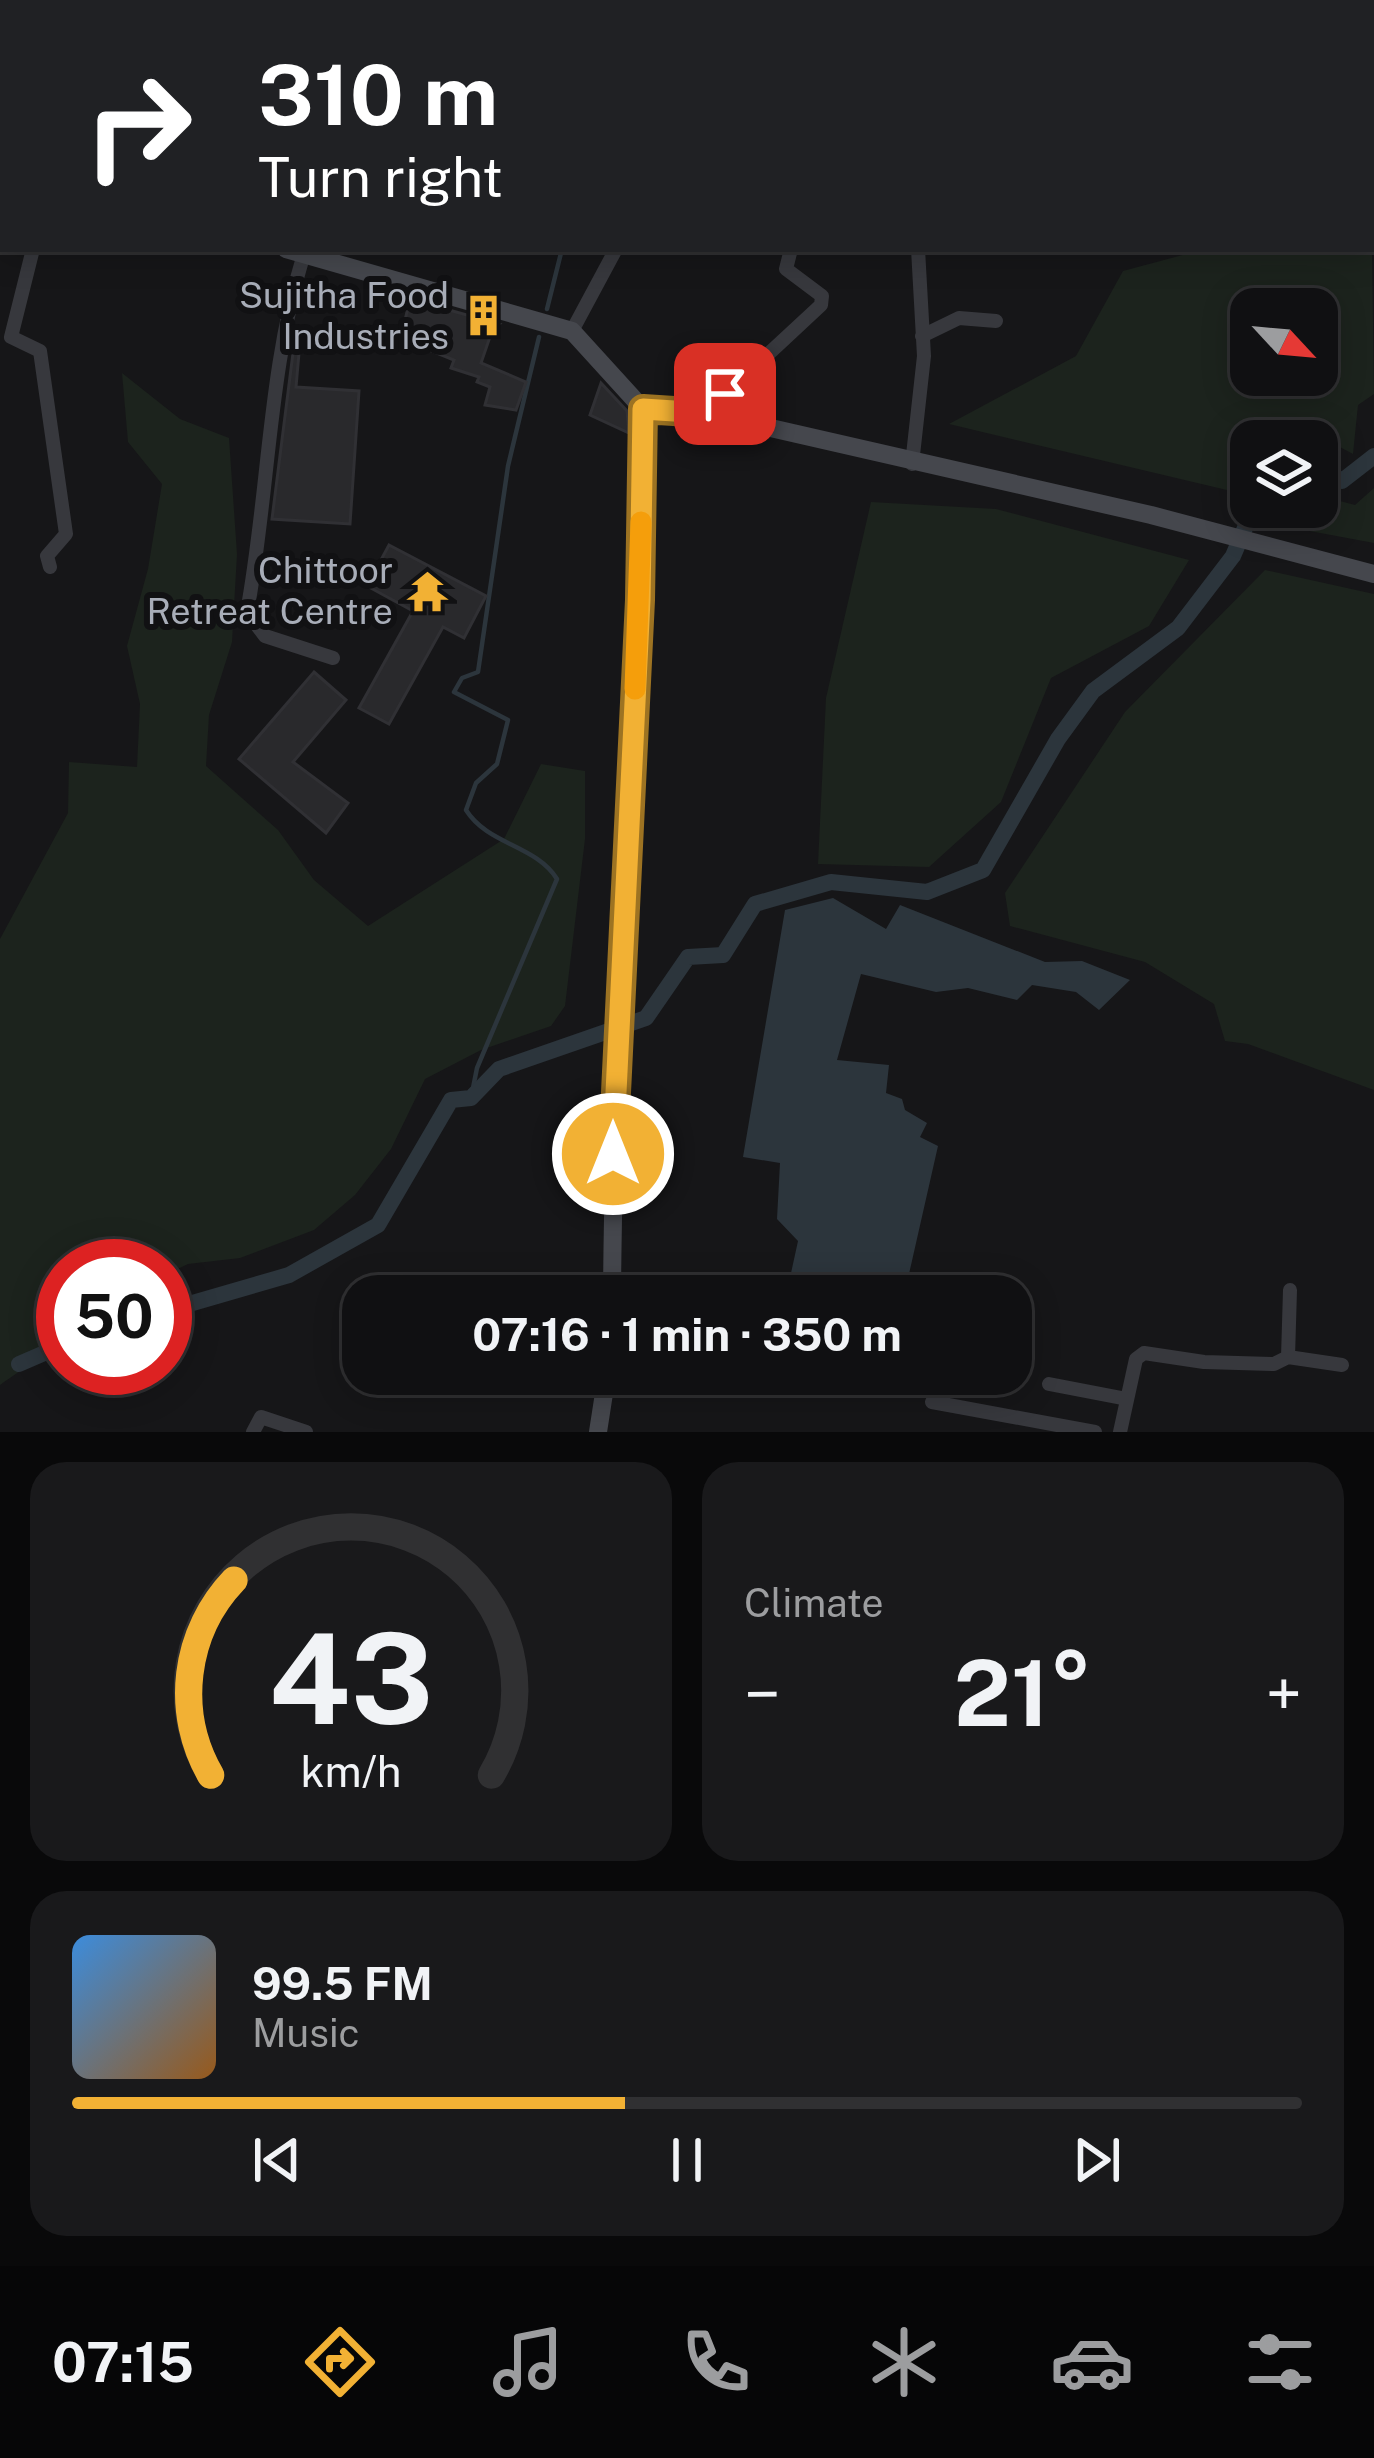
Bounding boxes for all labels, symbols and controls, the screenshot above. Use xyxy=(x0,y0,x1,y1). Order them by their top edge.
text: 310 m xyxy=(258,45,498,144)
icon: right xyxy=(60,48,216,204)
text: Turn right xyxy=(258,146,503,209)
place label: Sujitha Food Industries xyxy=(239,274,449,357)
north arrow xyxy=(1230,288,1338,396)
map controls xyxy=(1230,288,1338,528)
building icon: Sujitha Food Industries xyxy=(460,293,506,339)
pin xyxy=(674,343,776,445)
icon: arrive xyxy=(692,361,758,427)
button: layers xyxy=(1230,420,1338,528)
place label: Chittoor Retreat Centre xyxy=(147,549,393,632)
temple icon: Chittoor Retreat Centre xyxy=(404,568,450,614)
position arrow xyxy=(550,1091,676,1217)
speed limit sign: 50 xyxy=(36,1239,192,1395)
text: 07:16 · 1 min · 350 m xyxy=(472,1308,902,1361)
text: Climate xyxy=(744,1580,884,1626)
text: 43 xyxy=(269,1605,433,1752)
text: 21° xyxy=(954,1640,1092,1746)
text: − xyxy=(744,1655,781,1733)
text: + xyxy=(1265,1655,1302,1733)
text: km/h xyxy=(301,1745,401,1796)
text: 99.5 FM xyxy=(252,1957,433,2010)
text: Music xyxy=(252,2010,360,2056)
icon: previous xyxy=(244,2127,310,2193)
icon: pause xyxy=(654,2127,720,2193)
icon: next xyxy=(1064,2127,1130,2193)
icon: directions xyxy=(298,2320,382,2404)
icon: music xyxy=(486,2320,570,2404)
icon: phone xyxy=(674,2320,758,2404)
icon: climate xyxy=(862,2320,946,2404)
icon: car xyxy=(1050,2320,1134,2404)
icon: filters xyxy=(1238,2320,1322,2404)
text: 07:15 xyxy=(52,2331,194,2394)

